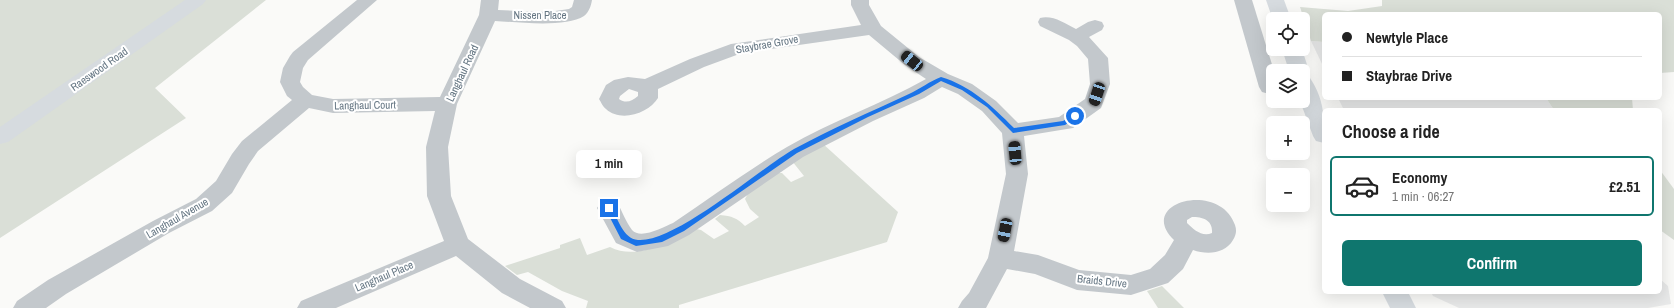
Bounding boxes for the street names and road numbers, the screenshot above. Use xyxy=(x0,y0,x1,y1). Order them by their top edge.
street label: Nissen Place xyxy=(513,8,567,22)
street label: Staybrae Grove xyxy=(735,32,799,56)
street label: Langhaul Road xyxy=(443,42,481,104)
street label: Raeswood Road xyxy=(68,44,130,94)
street label: Langhaul Court xyxy=(334,97,396,113)
street label: Langhaul Avenue xyxy=(143,195,211,241)
street label: Langhaul Place xyxy=(353,257,415,295)
street label: Braids Drive xyxy=(1076,271,1128,291)

